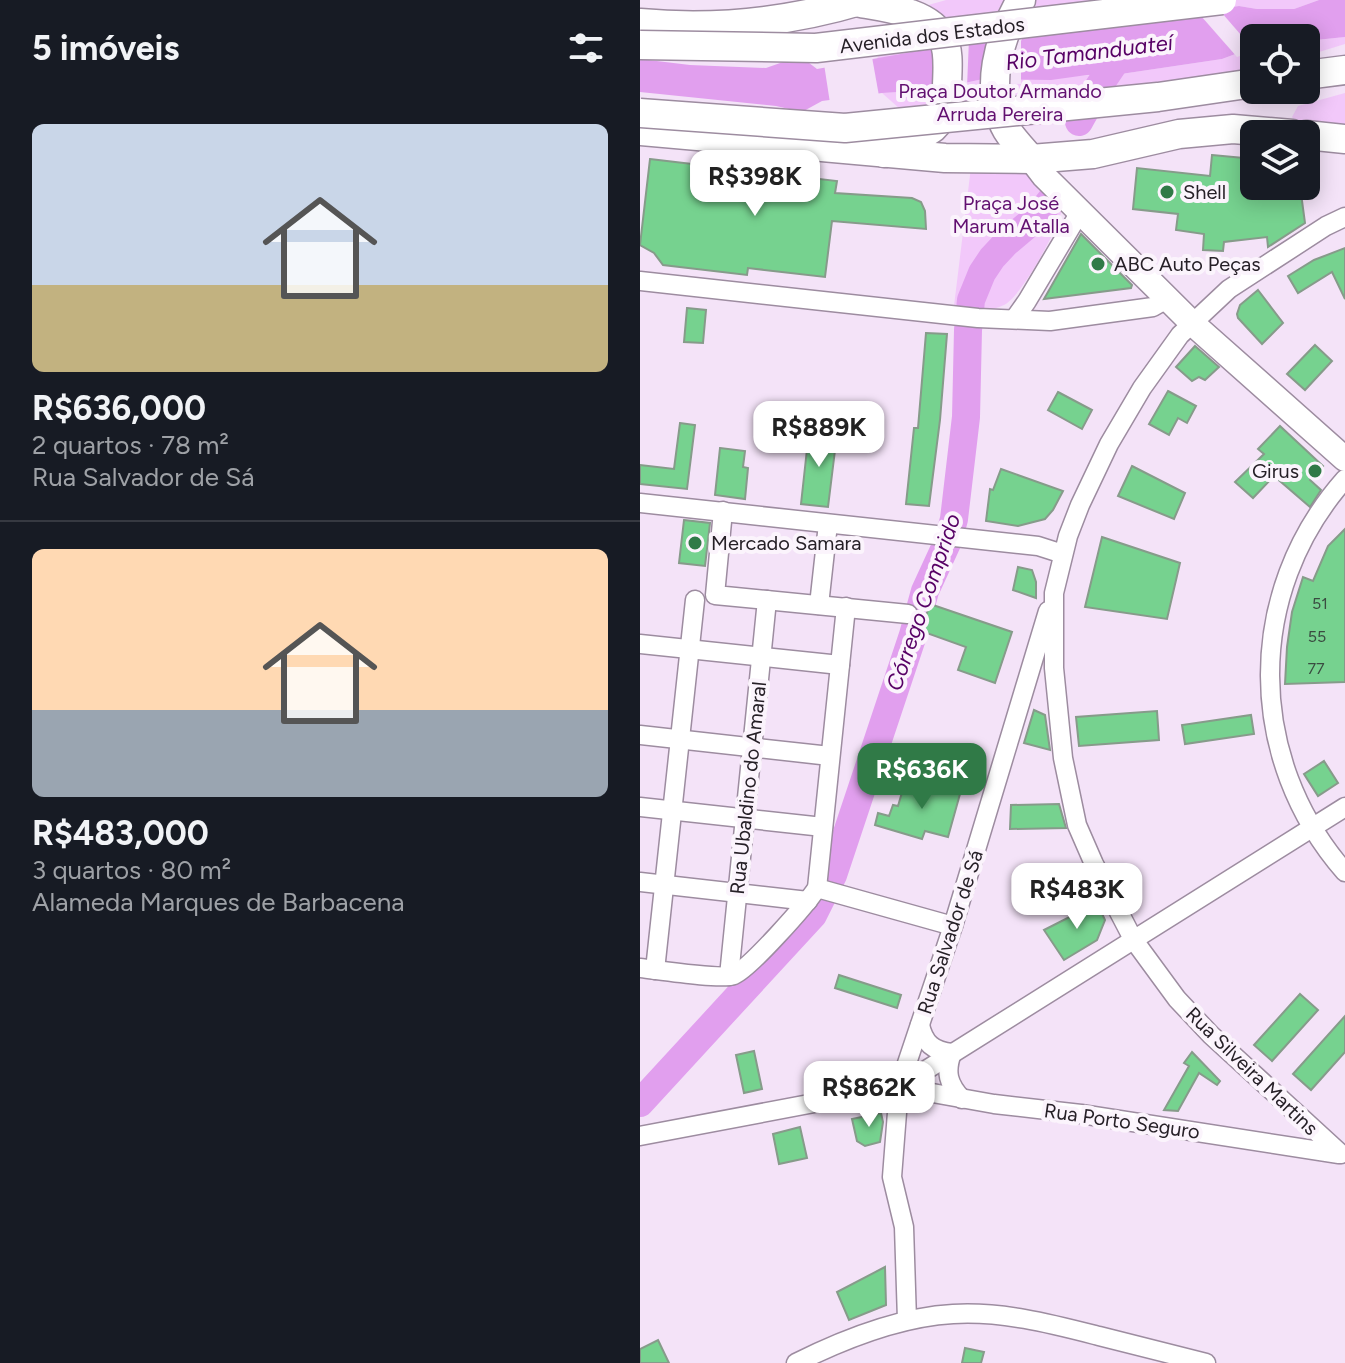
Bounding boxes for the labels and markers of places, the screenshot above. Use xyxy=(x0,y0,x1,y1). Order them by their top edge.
pin: R$398K xyxy=(690,150,820,218)
place label: Shell xyxy=(1183,180,1226,204)
marker: Shell xyxy=(1158,183,1176,201)
place label: ABC Auto Peças xyxy=(1114,252,1261,276)
marker: ABC Auto Peças xyxy=(1089,255,1107,273)
pin: R$889K xyxy=(754,401,884,469)
place label: Girus xyxy=(1252,459,1299,483)
marker: Girus xyxy=(1306,462,1324,480)
place label: Mercado Samara xyxy=(711,531,862,555)
marker: Mercado Samara xyxy=(686,534,704,552)
pin: R$636K xyxy=(857,743,987,811)
pin: R$483K xyxy=(1012,863,1142,931)
pin: R$862K xyxy=(804,1061,934,1129)

